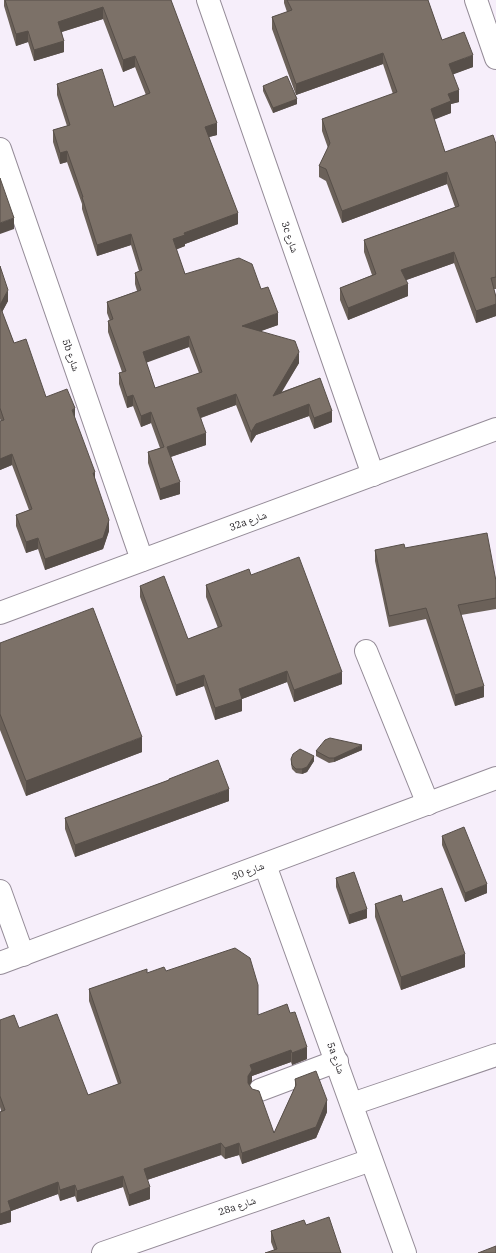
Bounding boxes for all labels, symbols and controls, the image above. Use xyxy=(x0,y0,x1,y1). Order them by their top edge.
street label: 3c شارع xyxy=(279,220,302,255)
street label: 5b شارع xyxy=(59,337,83,373)
street label: 32a شارع xyxy=(228,508,269,534)
street label: شارع 30 xyxy=(230,859,266,883)
street label: 5a شارع xyxy=(324,1040,348,1076)
street label: 28a شارع xyxy=(217,1193,258,1218)

